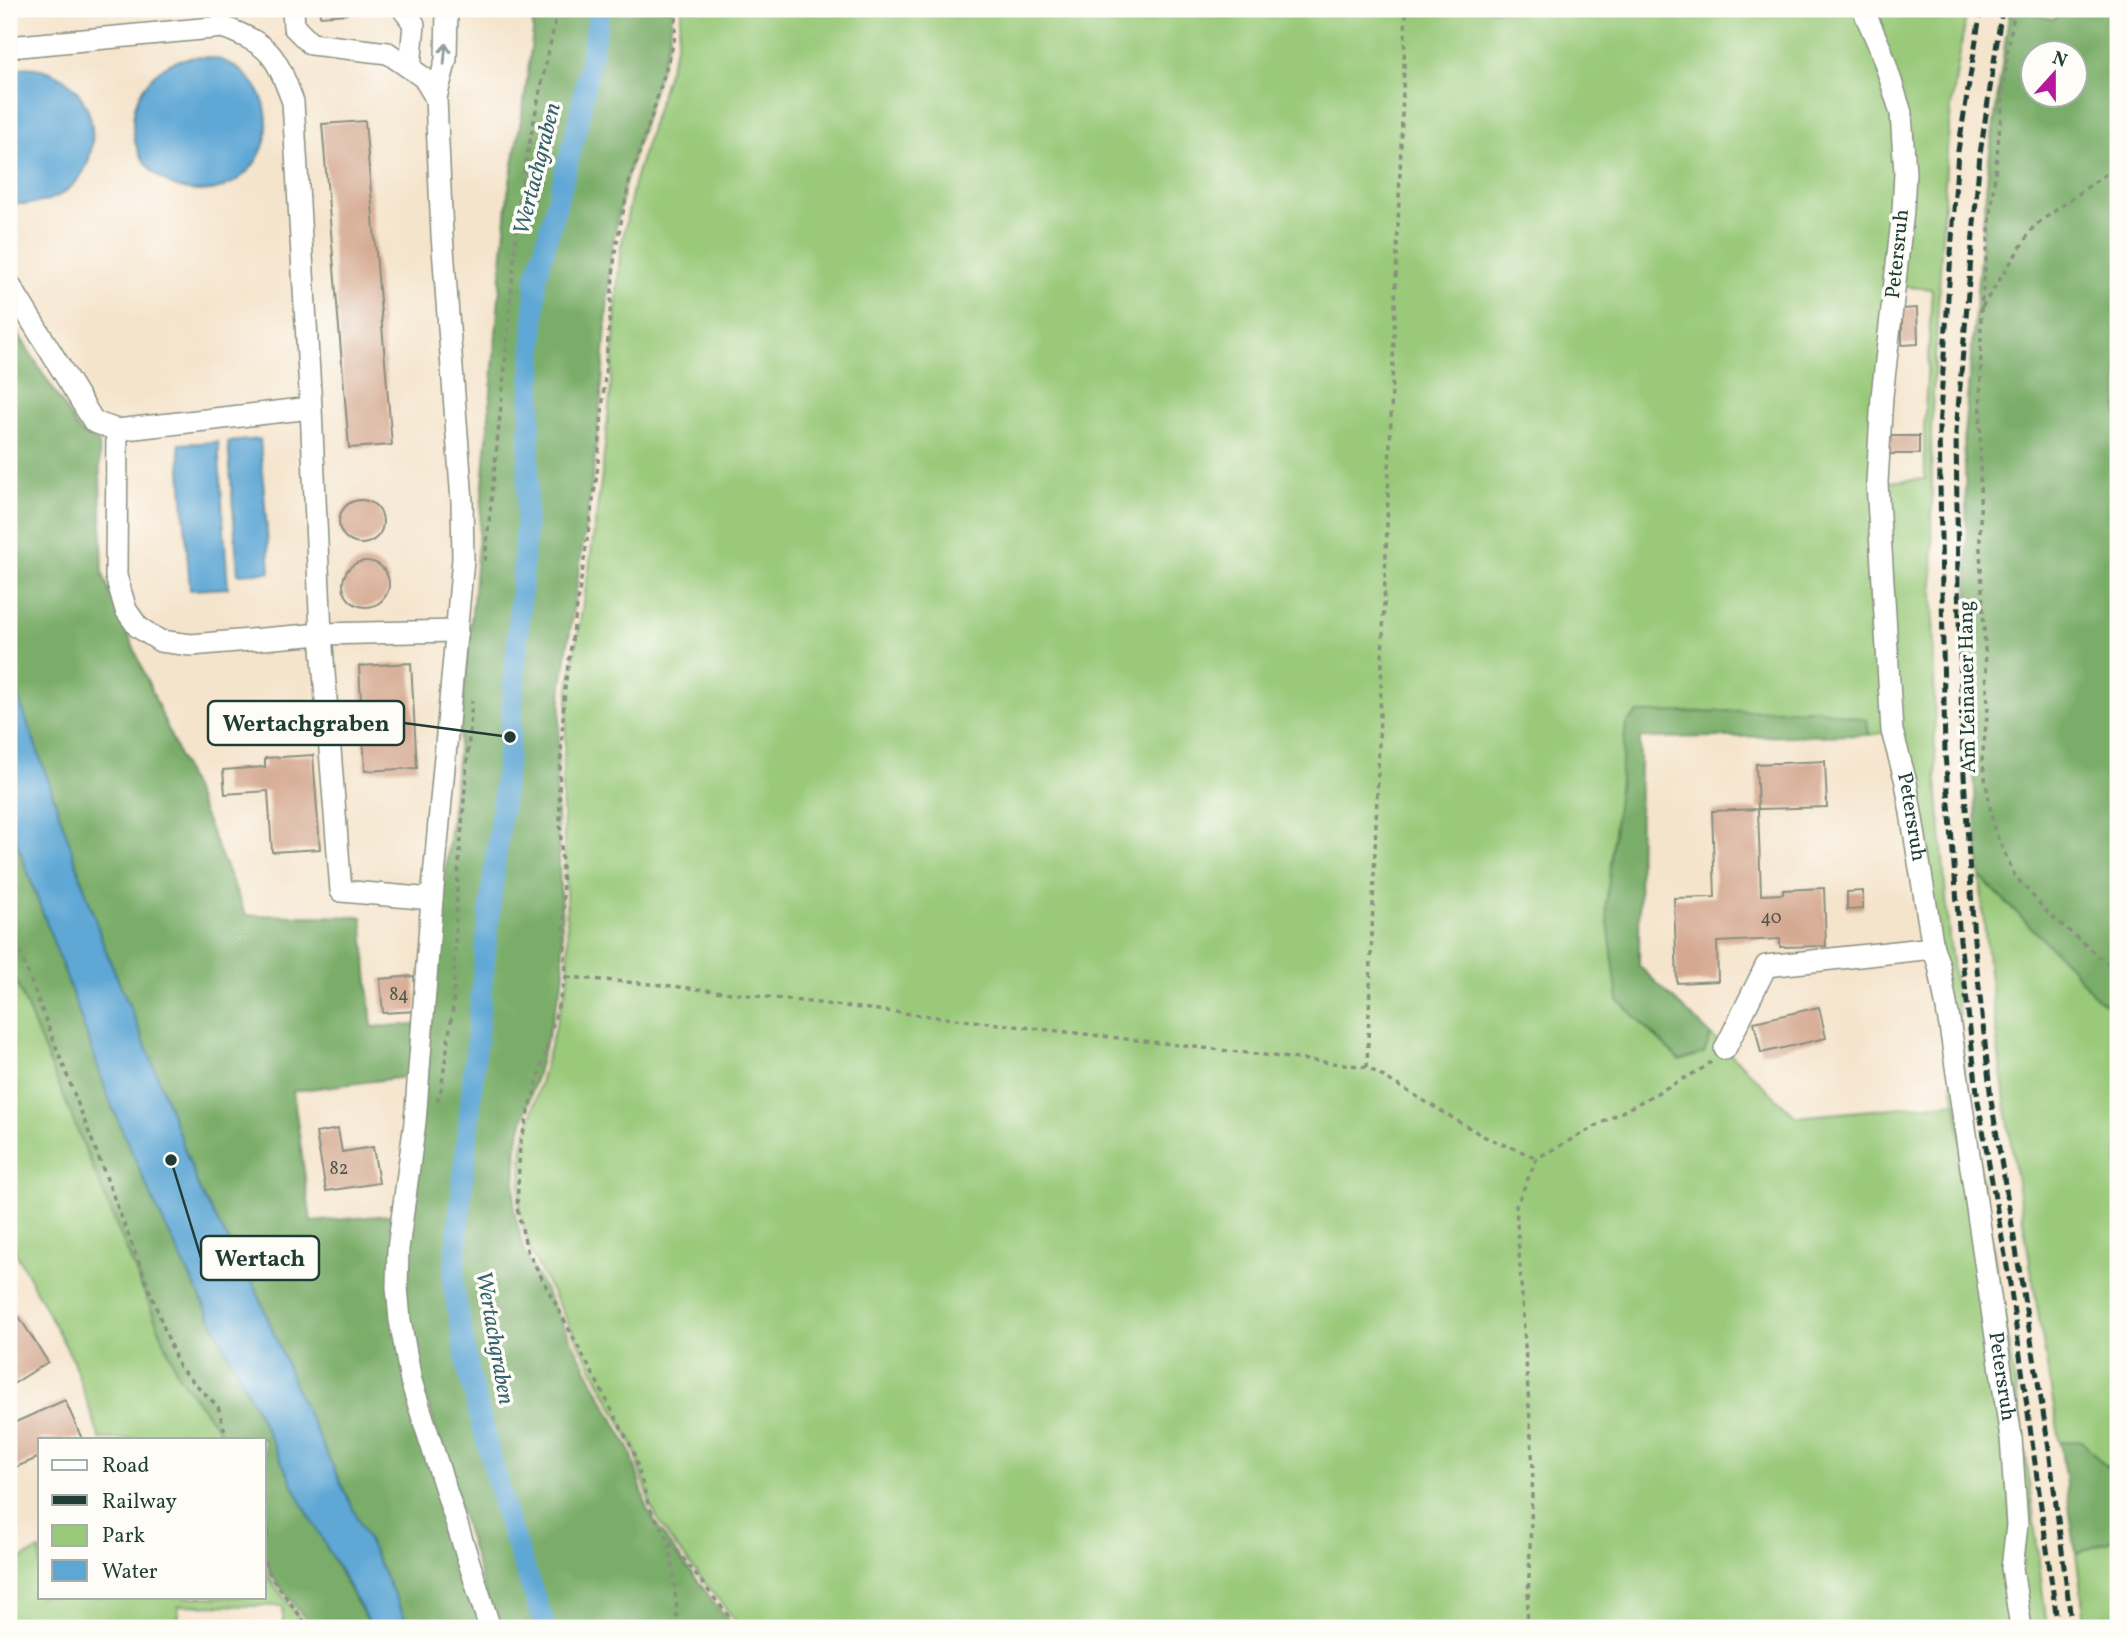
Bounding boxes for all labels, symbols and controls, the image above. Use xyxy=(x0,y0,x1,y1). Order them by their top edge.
north arrow xyxy=(2018,38,2088,108)
one-way arrow xyxy=(439,43,452,66)
text: N xyxy=(2048,45,2071,75)
water label: Wertachgraben xyxy=(506,100,570,238)
street label: Petersruh xyxy=(1879,208,1917,300)
street label: Am Leinauer Hang xyxy=(1952,600,1984,774)
callout: Wertachgraben xyxy=(208,701,404,745)
text: Wertachgraben xyxy=(222,709,390,741)
street label: Petersruh xyxy=(1889,769,1933,864)
house number: 40 xyxy=(1760,906,1782,931)
house number: 84 xyxy=(389,983,409,1008)
house number: 82 xyxy=(330,1157,348,1182)
callout: Wertach xyxy=(201,1236,319,1280)
text: Wertach xyxy=(215,1244,305,1276)
water label: Wertachgraben xyxy=(467,1269,521,1407)
street label: Petersruh xyxy=(1981,1330,2023,1423)
legend xyxy=(38,1438,266,1598)
text: Road xyxy=(102,1452,149,1481)
text: Railway xyxy=(102,1488,178,1517)
text: Park xyxy=(102,1522,145,1551)
text: Water xyxy=(102,1558,158,1587)

